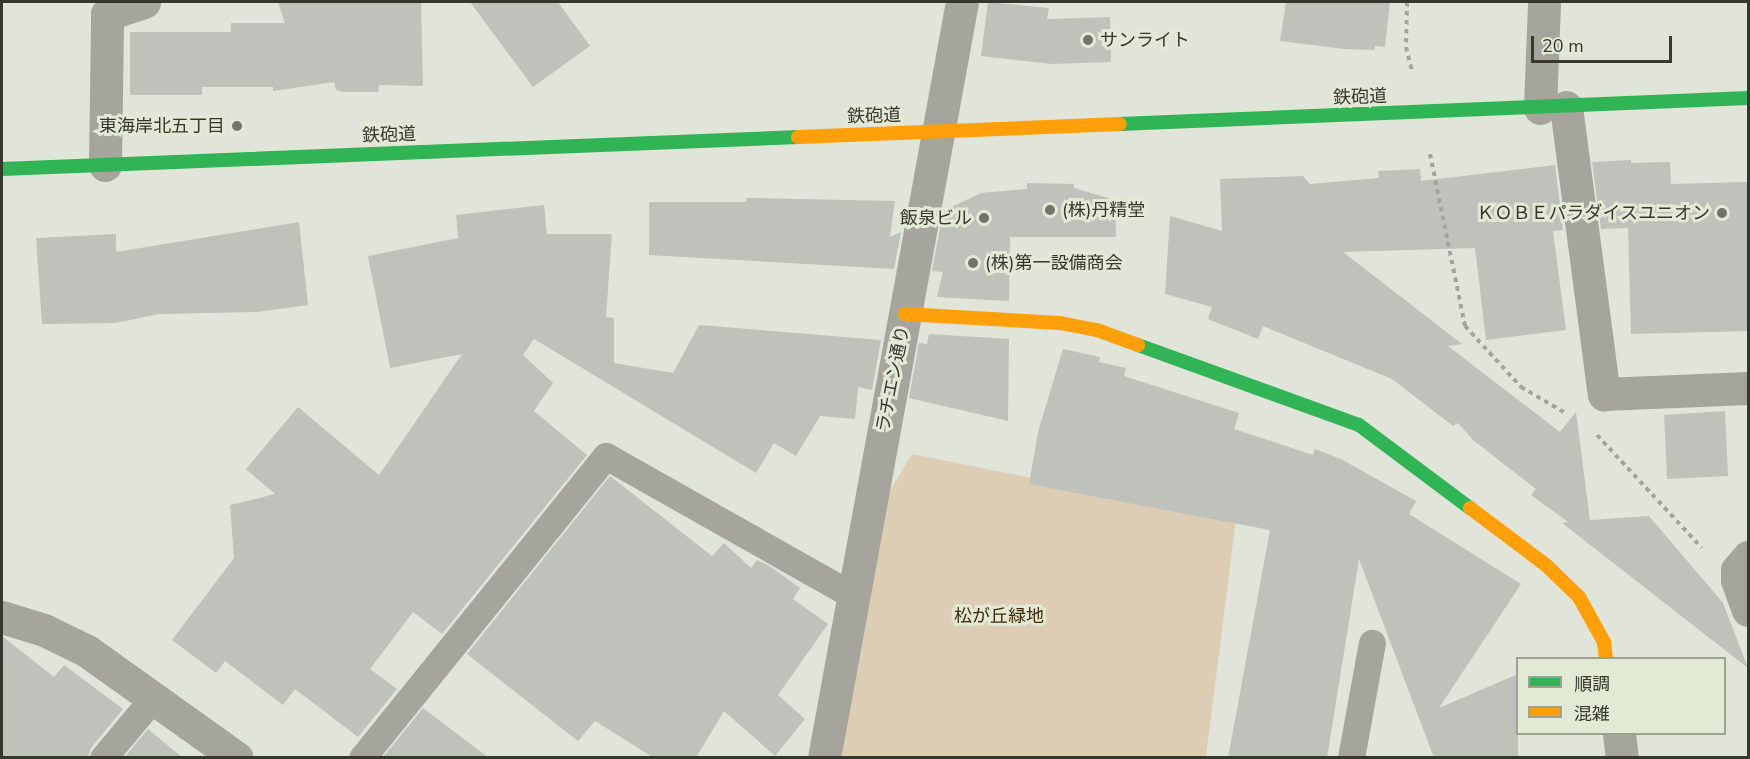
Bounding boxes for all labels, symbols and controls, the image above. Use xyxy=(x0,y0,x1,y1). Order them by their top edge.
scale bar xyxy=(1534,24,1675,62)
place label: サンライト xyxy=(1100,29,1190,51)
marker: サンライト xyxy=(1081,33,1095,47)
text: 20 m xyxy=(1542,34,1584,58)
street label: 鉄砲道 xyxy=(1333,85,1387,109)
street label: 鉄砲道 xyxy=(847,104,901,128)
place label: 東海岸北五丁目 xyxy=(99,115,225,137)
marker: 東海岸北五丁目 xyxy=(230,119,244,133)
street label: 鉄砲道 xyxy=(362,123,416,147)
place label: (株)丹精堂 xyxy=(1062,199,1145,221)
place label: ＫＯＢＥパラダイスユニオン xyxy=(1476,202,1710,224)
marker: (株)丹精堂 xyxy=(1043,203,1057,217)
marker: ＫＯＢＥパラダイスユニオン xyxy=(1715,206,1729,220)
place label: 飯泉ビル xyxy=(900,207,972,229)
marker: 飯泉ビル xyxy=(977,211,991,225)
place label: (株)第一設備商会 xyxy=(985,252,1122,274)
marker: (株)第一設備商会 xyxy=(966,256,980,270)
street label: ラチエン通り xyxy=(872,324,914,434)
park label: 松が丘緑地 xyxy=(954,605,1044,627)
legend xyxy=(1516,657,1726,735)
text: 順調 xyxy=(1574,672,1610,696)
text: 混雑 xyxy=(1574,702,1610,726)

